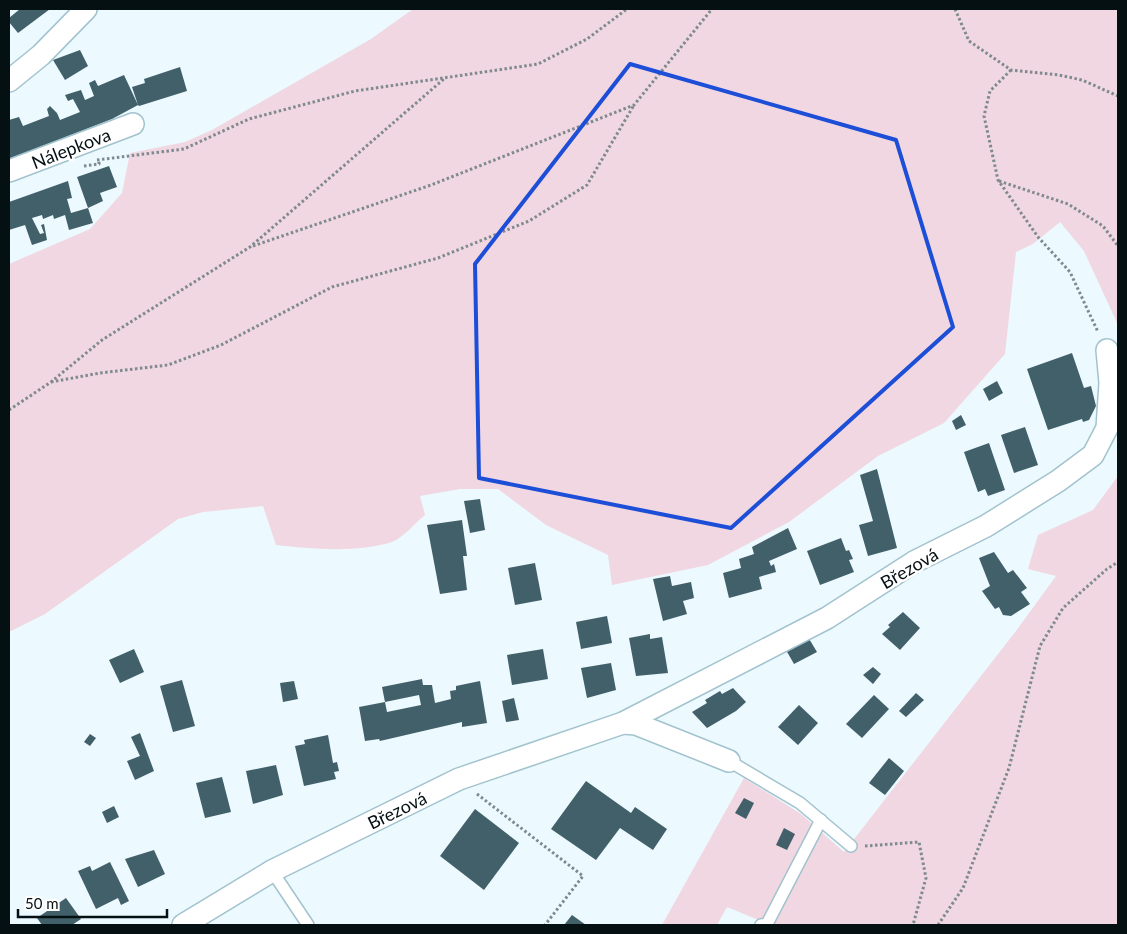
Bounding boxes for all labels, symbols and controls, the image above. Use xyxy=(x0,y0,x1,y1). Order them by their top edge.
street label: Nálepkova xyxy=(28,123,114,173)
street label: Březová xyxy=(876,543,942,593)
street label: Březová xyxy=(364,786,430,834)
scale bar xyxy=(18,886,166,918)
text: 50 m xyxy=(25,894,59,912)

